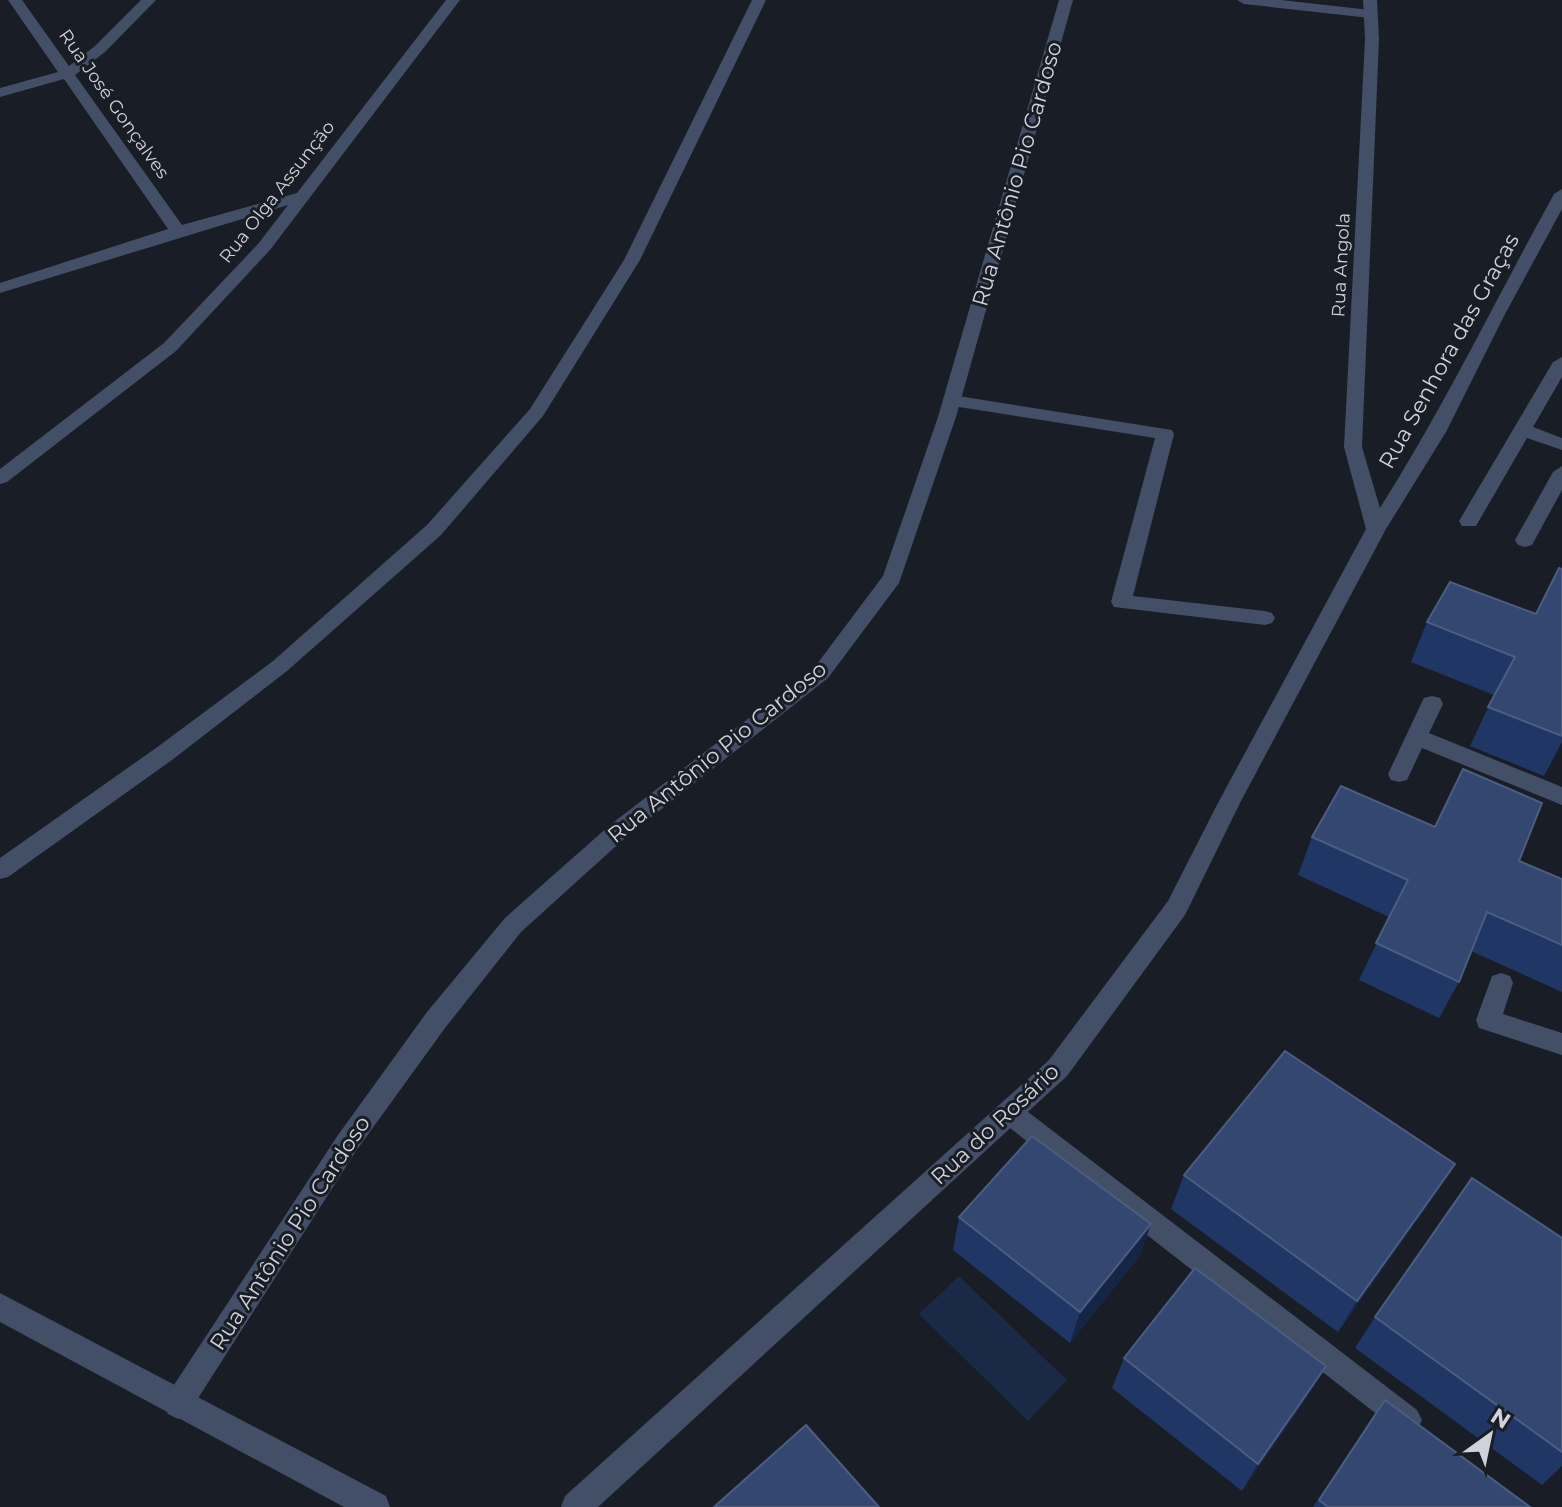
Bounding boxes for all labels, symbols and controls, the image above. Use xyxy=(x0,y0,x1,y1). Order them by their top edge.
street label: Rua José Gonçalves xyxy=(54,25,174,183)
street label: Rua Antônio Pio Cardoso xyxy=(966,38,1068,310)
street label: Rua Olga Assunção xyxy=(215,116,339,268)
street label: Rua Angola xyxy=(1327,212,1355,318)
street label: Rua Senhora das Graças xyxy=(1373,228,1525,473)
street label: Rua Antônio Pio Cardoso xyxy=(602,655,832,849)
street label: Rua do Rosário xyxy=(925,1058,1065,1190)
street label: Rua Antônio Pio Cardoso xyxy=(204,1111,376,1355)
north arrow xyxy=(1450,1395,1530,1475)
text: N xyxy=(1486,1402,1515,1435)

